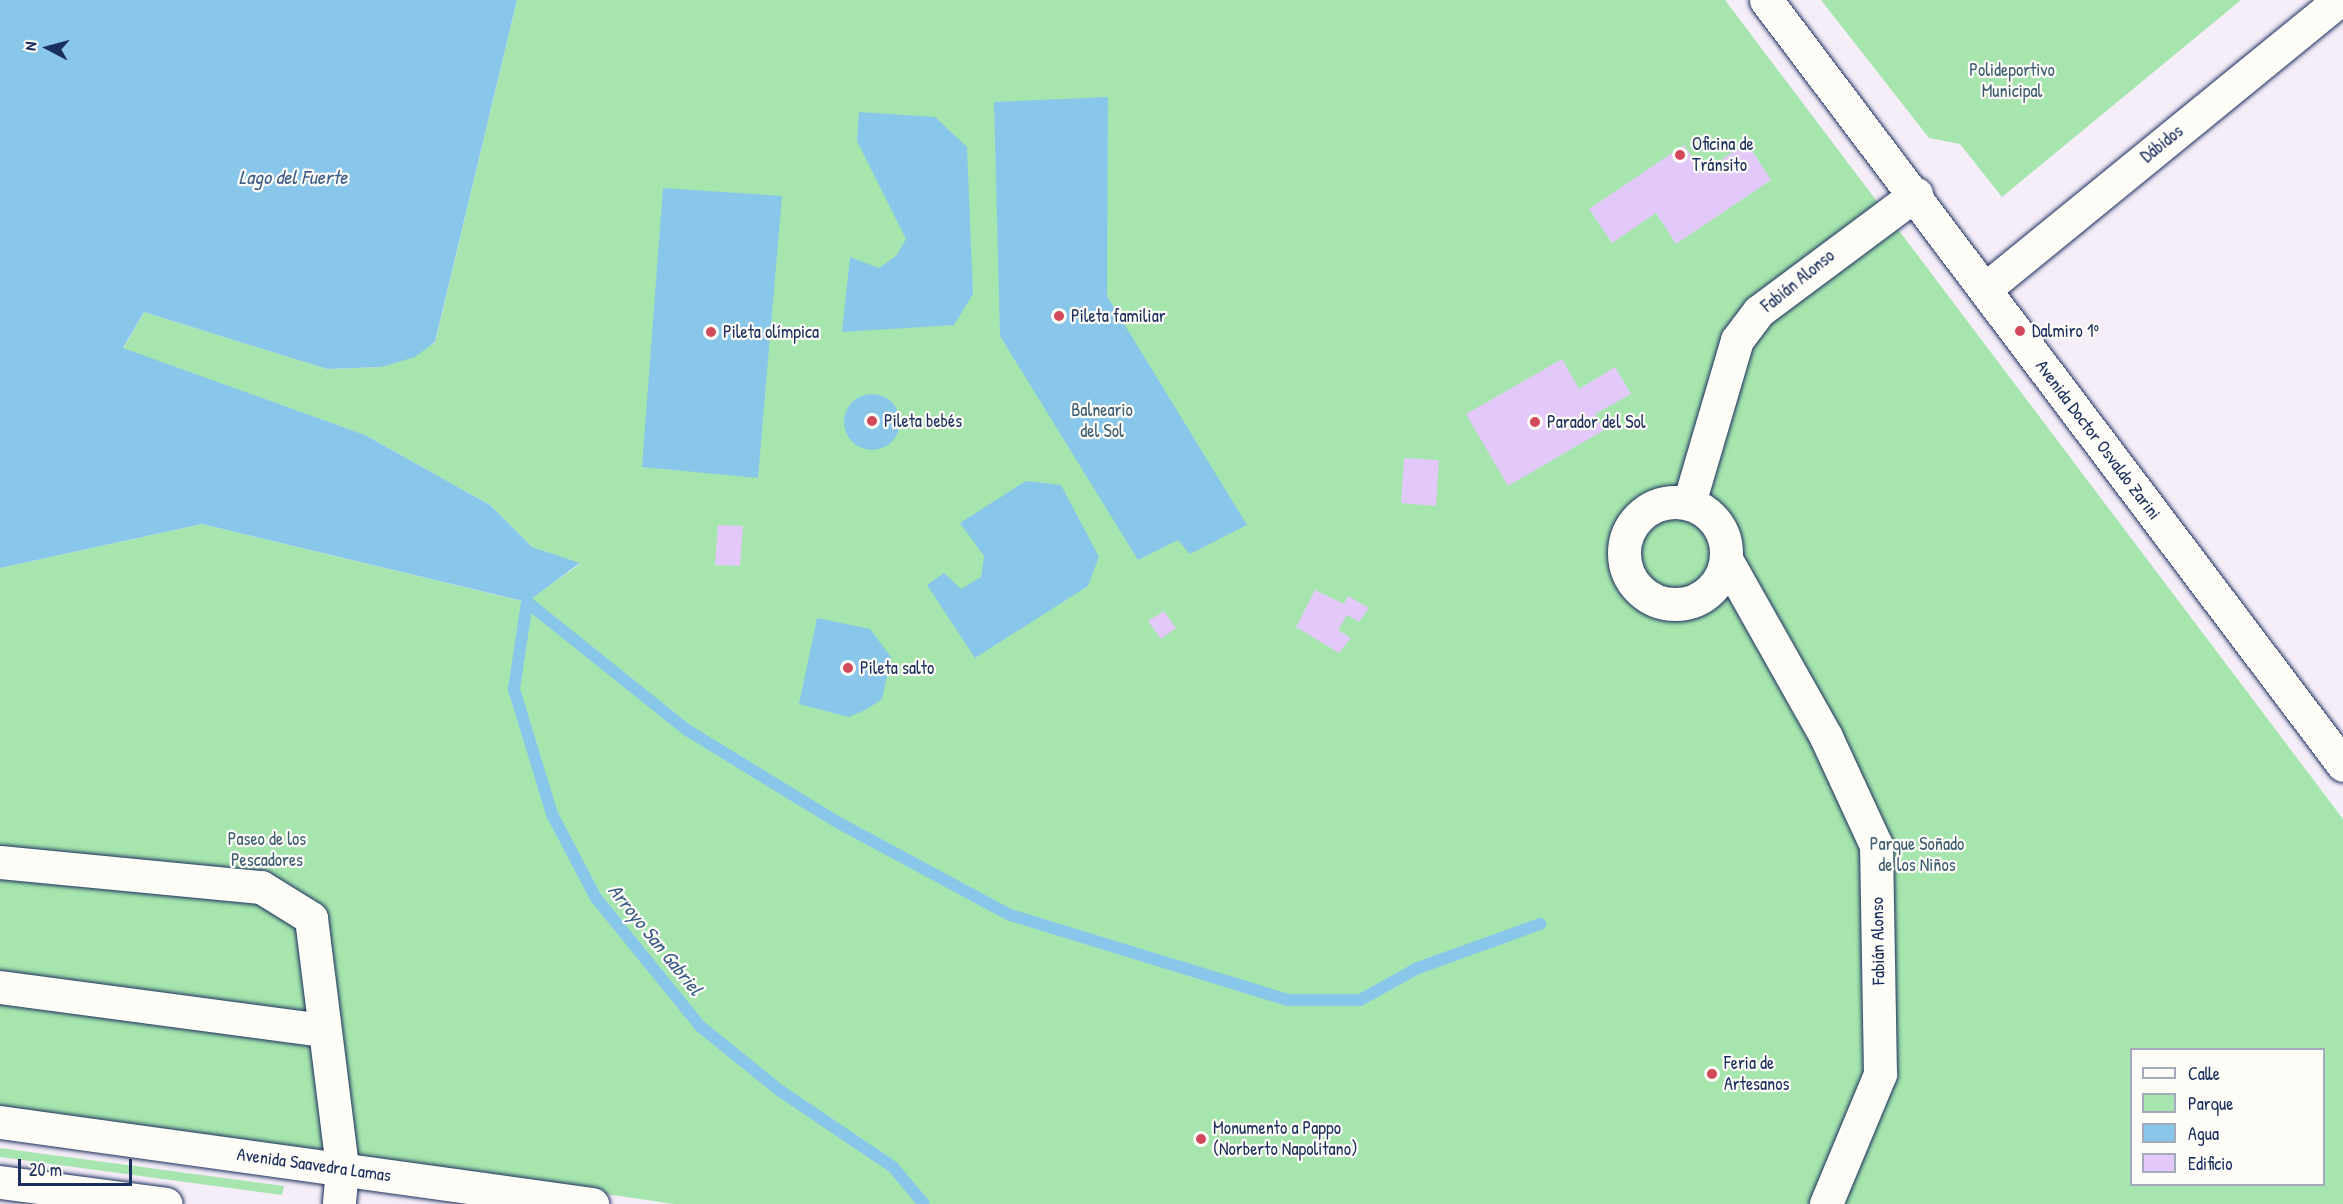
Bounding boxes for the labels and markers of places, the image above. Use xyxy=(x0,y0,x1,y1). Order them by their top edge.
place label: Oficina de Tránsito xyxy=(1692,134,1754,176)
marker: Oficina de Tránsito xyxy=(1673,148,1687,162)
place label: Pileta familiar xyxy=(1071,305,1166,327)
marker: Pileta familiar xyxy=(1052,309,1066,323)
place label: Dalmiro 1º xyxy=(2032,320,2099,342)
place label: Pileta olímpica xyxy=(723,321,819,343)
marker: Dalmiro 1º xyxy=(2013,324,2027,338)
marker: Pileta olímpica xyxy=(704,325,718,339)
place label: Pileta bebés xyxy=(884,410,962,432)
place label: Parador del Sol xyxy=(1547,411,1645,433)
marker: Pileta bebés xyxy=(865,414,879,428)
marker: Parador del Sol xyxy=(1528,415,1542,429)
place label: Pileta salto xyxy=(860,657,934,679)
marker: Pileta salto xyxy=(841,661,855,675)
place label: Feria de Artesanos xyxy=(1724,1053,1789,1096)
marker: Feria de Artesanos xyxy=(1705,1067,1719,1081)
place label: Monumento a Pappo (Norberto Napolitano) xyxy=(1213,1118,1357,1160)
marker: Monumento a Pappo (Norberto Napolitano) xyxy=(1194,1132,1208,1146)

